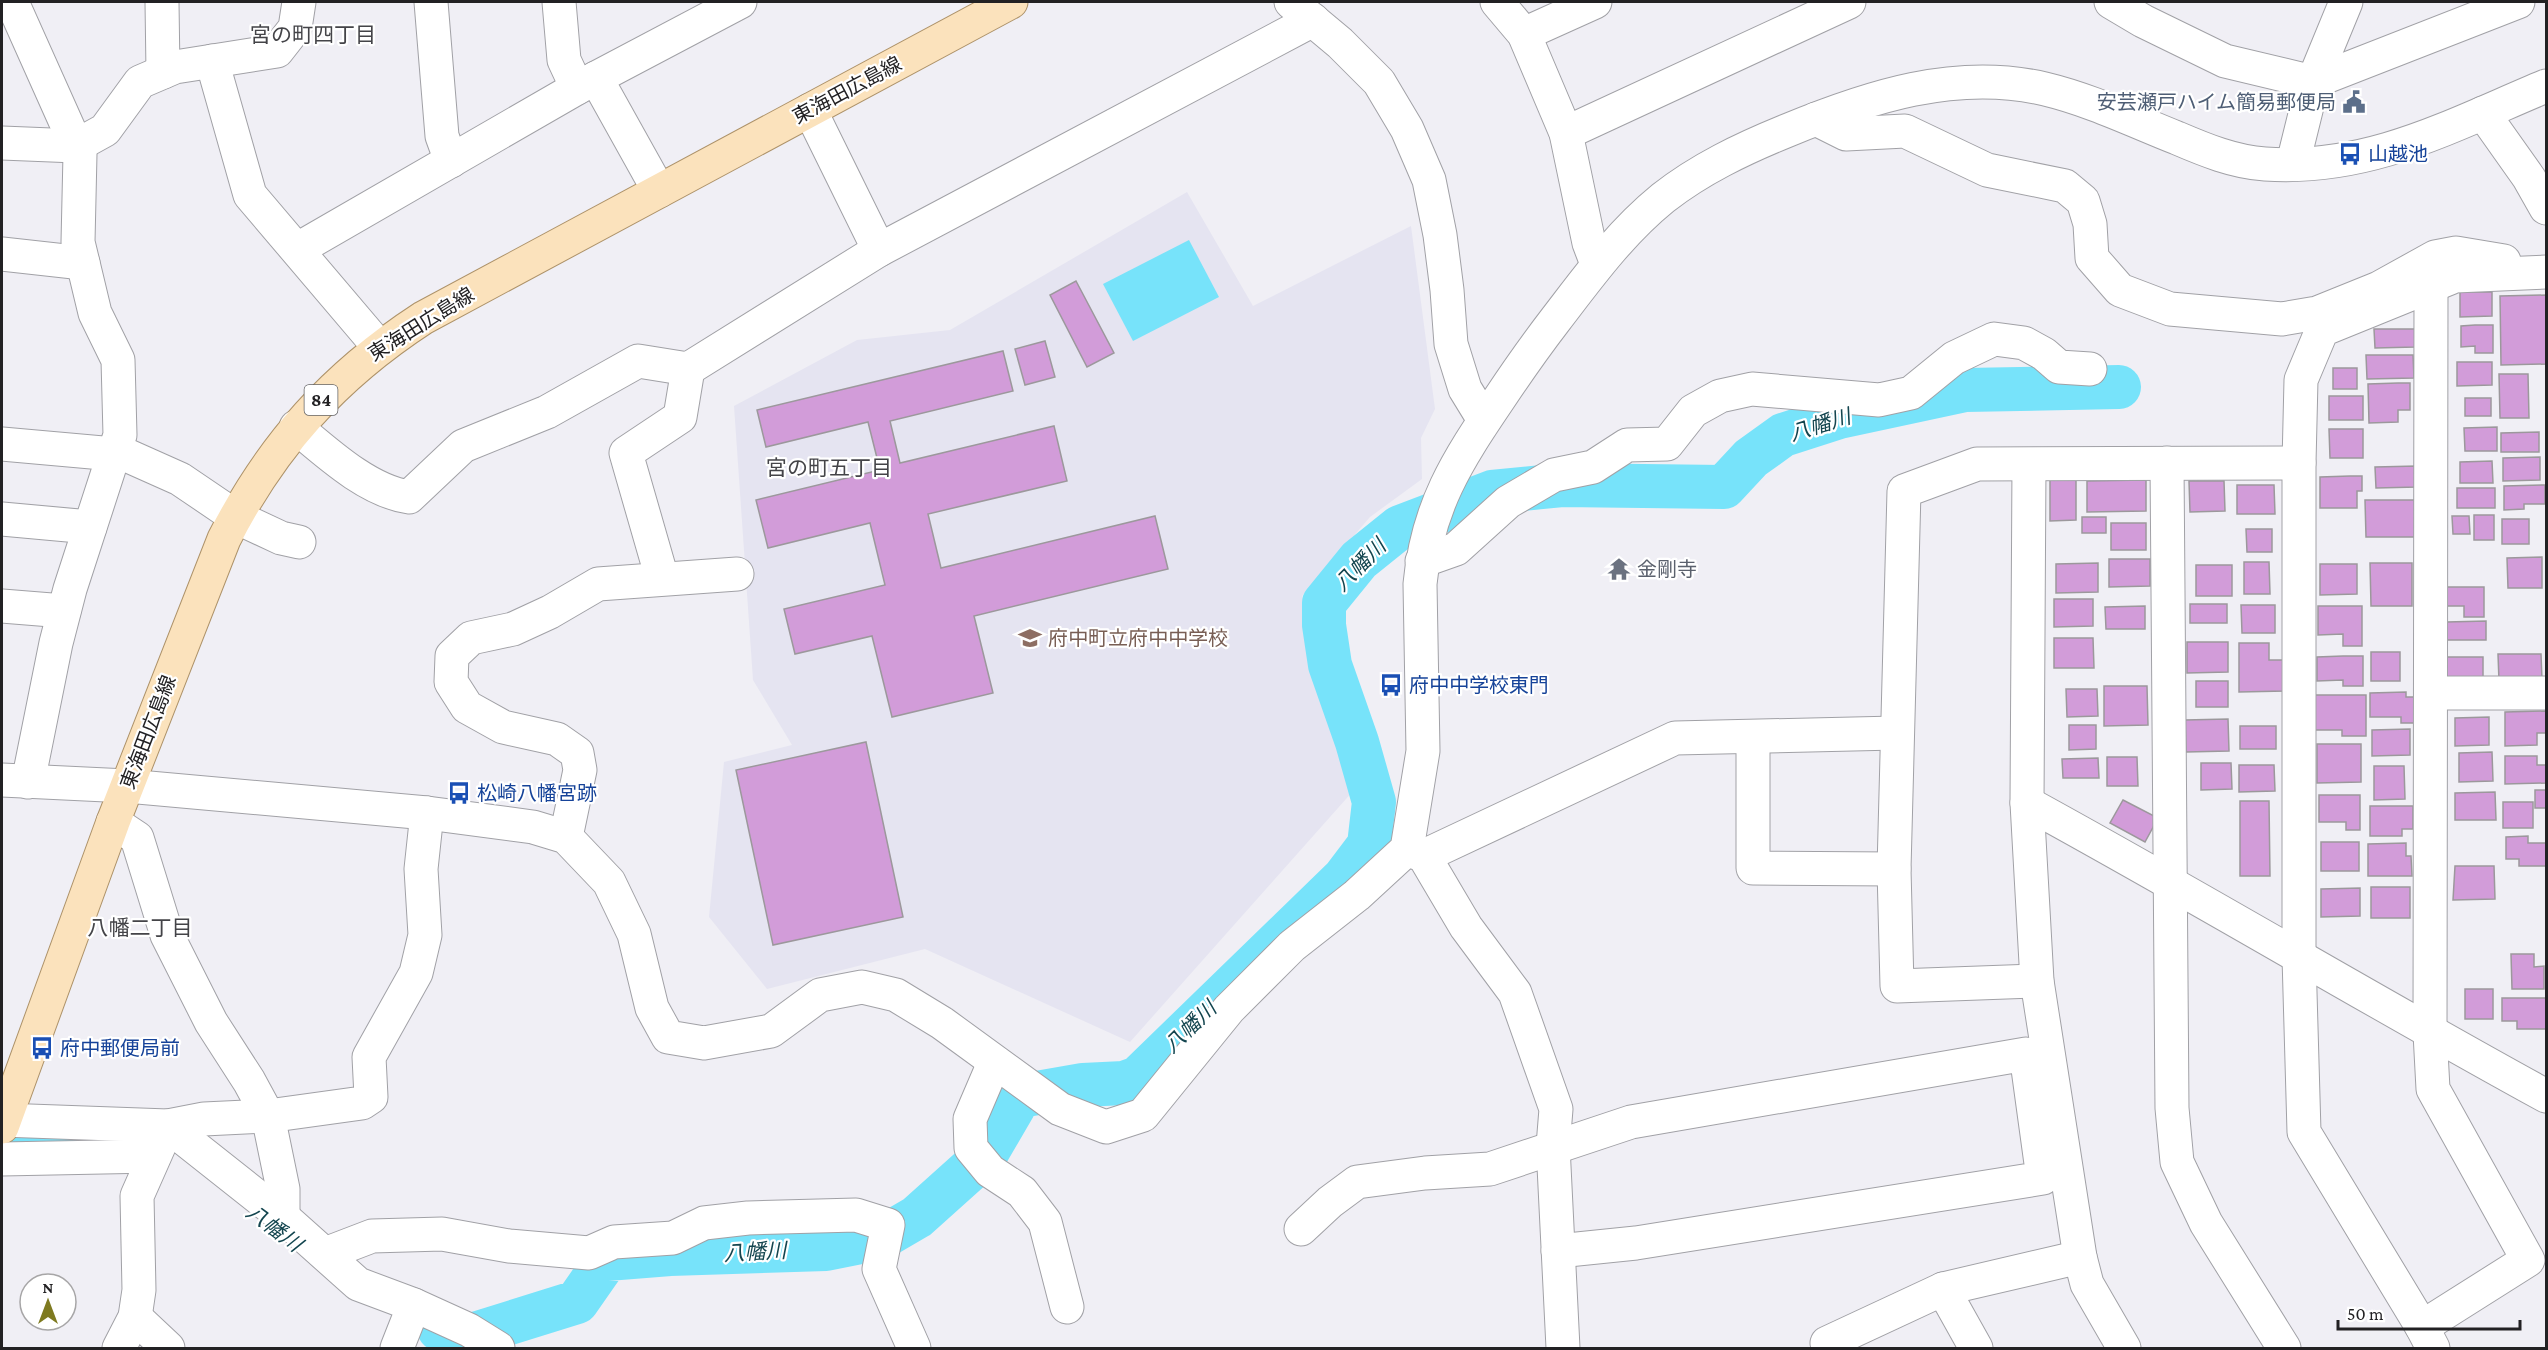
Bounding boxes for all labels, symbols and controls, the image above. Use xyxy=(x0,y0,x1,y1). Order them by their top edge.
district label: 宮の町四丁目 xyxy=(250,23,376,47)
street label: 東海田広島線 xyxy=(789,52,905,128)
public building icon: 安芸瀬戸ハイム簡易郵便局 xyxy=(2341,89,2367,115)
place label: 安芸瀬戸ハイム簡易郵便局 xyxy=(2097,91,2336,113)
bus stop icon: 山越池 xyxy=(2337,141,2363,167)
place label: 山越池 xyxy=(2368,143,2428,165)
street label: 東海田広島線 xyxy=(364,283,478,365)
road number: 84 xyxy=(304,385,338,415)
water label: 八幡川 xyxy=(1786,404,1856,446)
district label: 宮の町五丁目 xyxy=(766,456,892,480)
water label: 八幡川 xyxy=(1329,533,1392,596)
temple icon: 金剛寺 xyxy=(1606,556,1632,582)
place label: 金剛寺 xyxy=(1637,558,1697,580)
school or university icon: 府中町立府中中学校 xyxy=(1017,625,1043,651)
place label: 府中町立府中中学校 xyxy=(1048,627,1228,649)
street label: 東海田広島線 xyxy=(116,672,180,792)
bus stop icon: 府中中学校東門 xyxy=(1378,672,1404,698)
place label: 府中中学校東門 xyxy=(1409,674,1549,696)
bus stop icon: 松崎八幡宮跡 xyxy=(446,780,472,806)
place label: 松崎八幡宮跡 xyxy=(477,782,597,804)
district label: 八幡二丁目 xyxy=(88,916,193,940)
water label: 八幡川 xyxy=(1159,995,1222,1058)
bus stop icon: 府中郵便局前 xyxy=(29,1035,55,1061)
place label: 府中郵便局前 xyxy=(60,1037,180,1059)
water label: 八幡川 xyxy=(242,1199,308,1258)
water label: 八幡川 xyxy=(723,1238,789,1266)
north arrow xyxy=(18,1272,78,1332)
text: N xyxy=(43,1279,54,1296)
scale bar xyxy=(2338,1293,2520,1331)
text: 50 m xyxy=(2347,1304,2384,1324)

